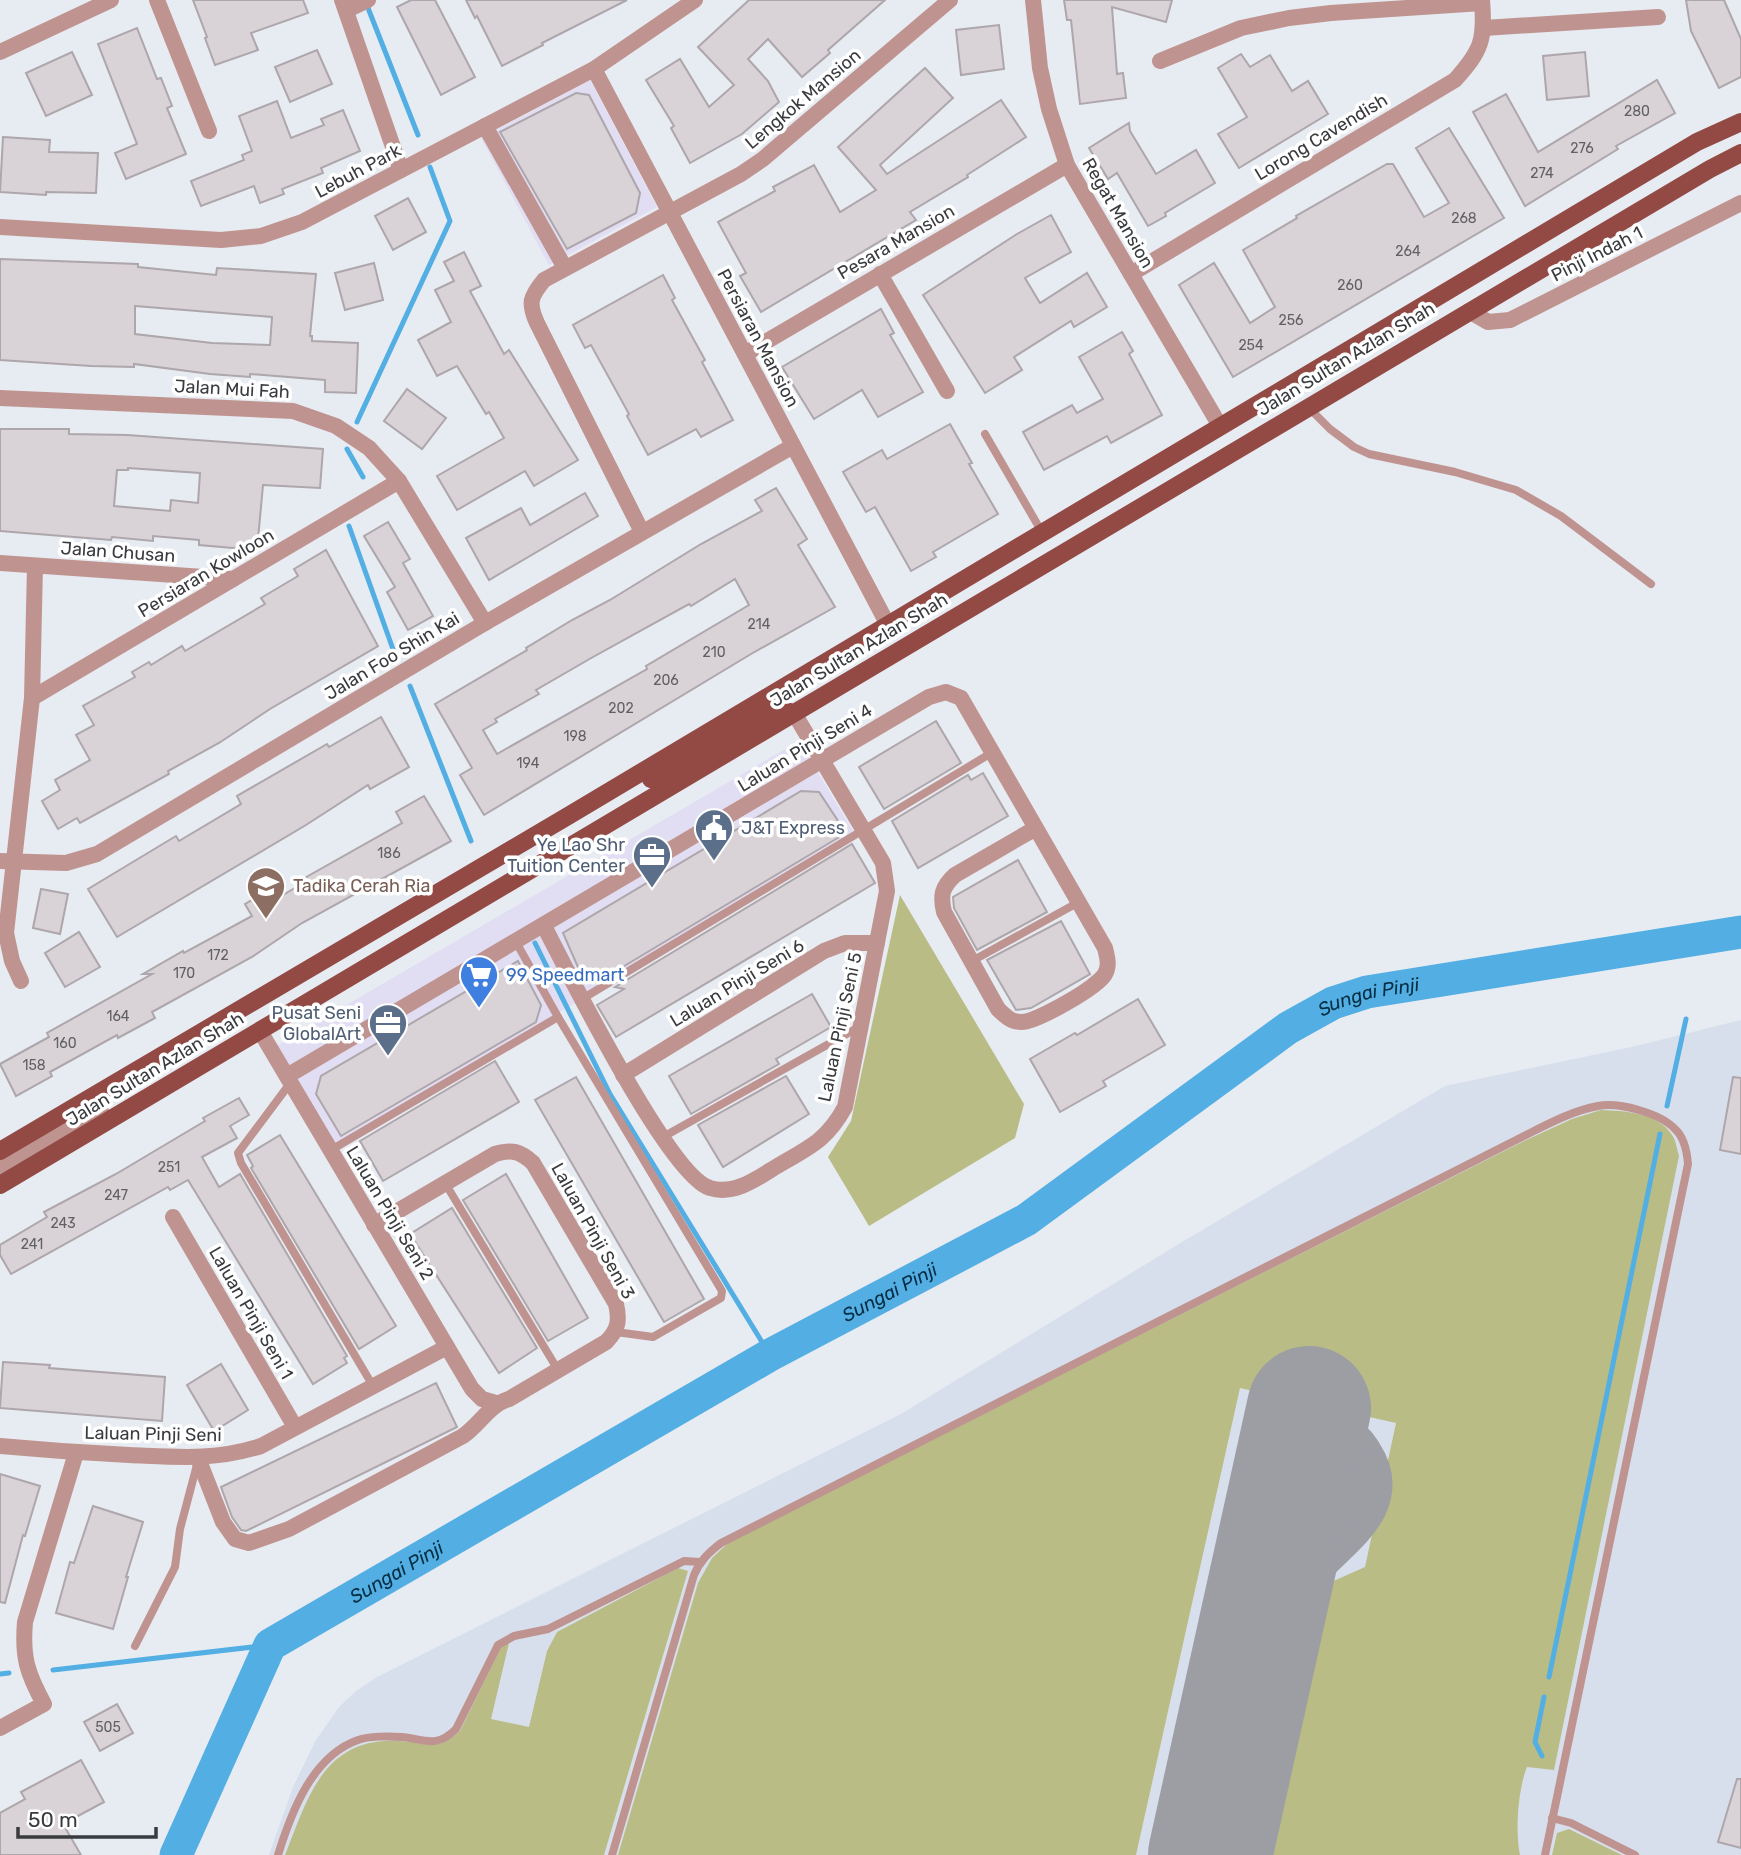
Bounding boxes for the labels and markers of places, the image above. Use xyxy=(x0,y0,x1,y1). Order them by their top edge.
public building icon: J&T Express xyxy=(693,807,735,862)
place label: J&T Express xyxy=(741,817,845,839)
place label: Ye Lao Shr Tuition Center xyxy=(507,834,625,877)
office icon: Ye Lao Shr Tuition Center xyxy=(631,834,673,889)
school or university icon: Tadika Cerah Ria xyxy=(245,865,287,920)
place label: Tadika Cerah Ria xyxy=(293,875,430,897)
supermarket icon: 99 Speedmart xyxy=(458,954,500,1009)
place label: 99 Speedmart xyxy=(506,964,624,986)
place label: Pusat Seni GlobalArt xyxy=(272,1002,361,1045)
office icon: Pusat Seni GlobalArt xyxy=(367,1002,409,1057)

